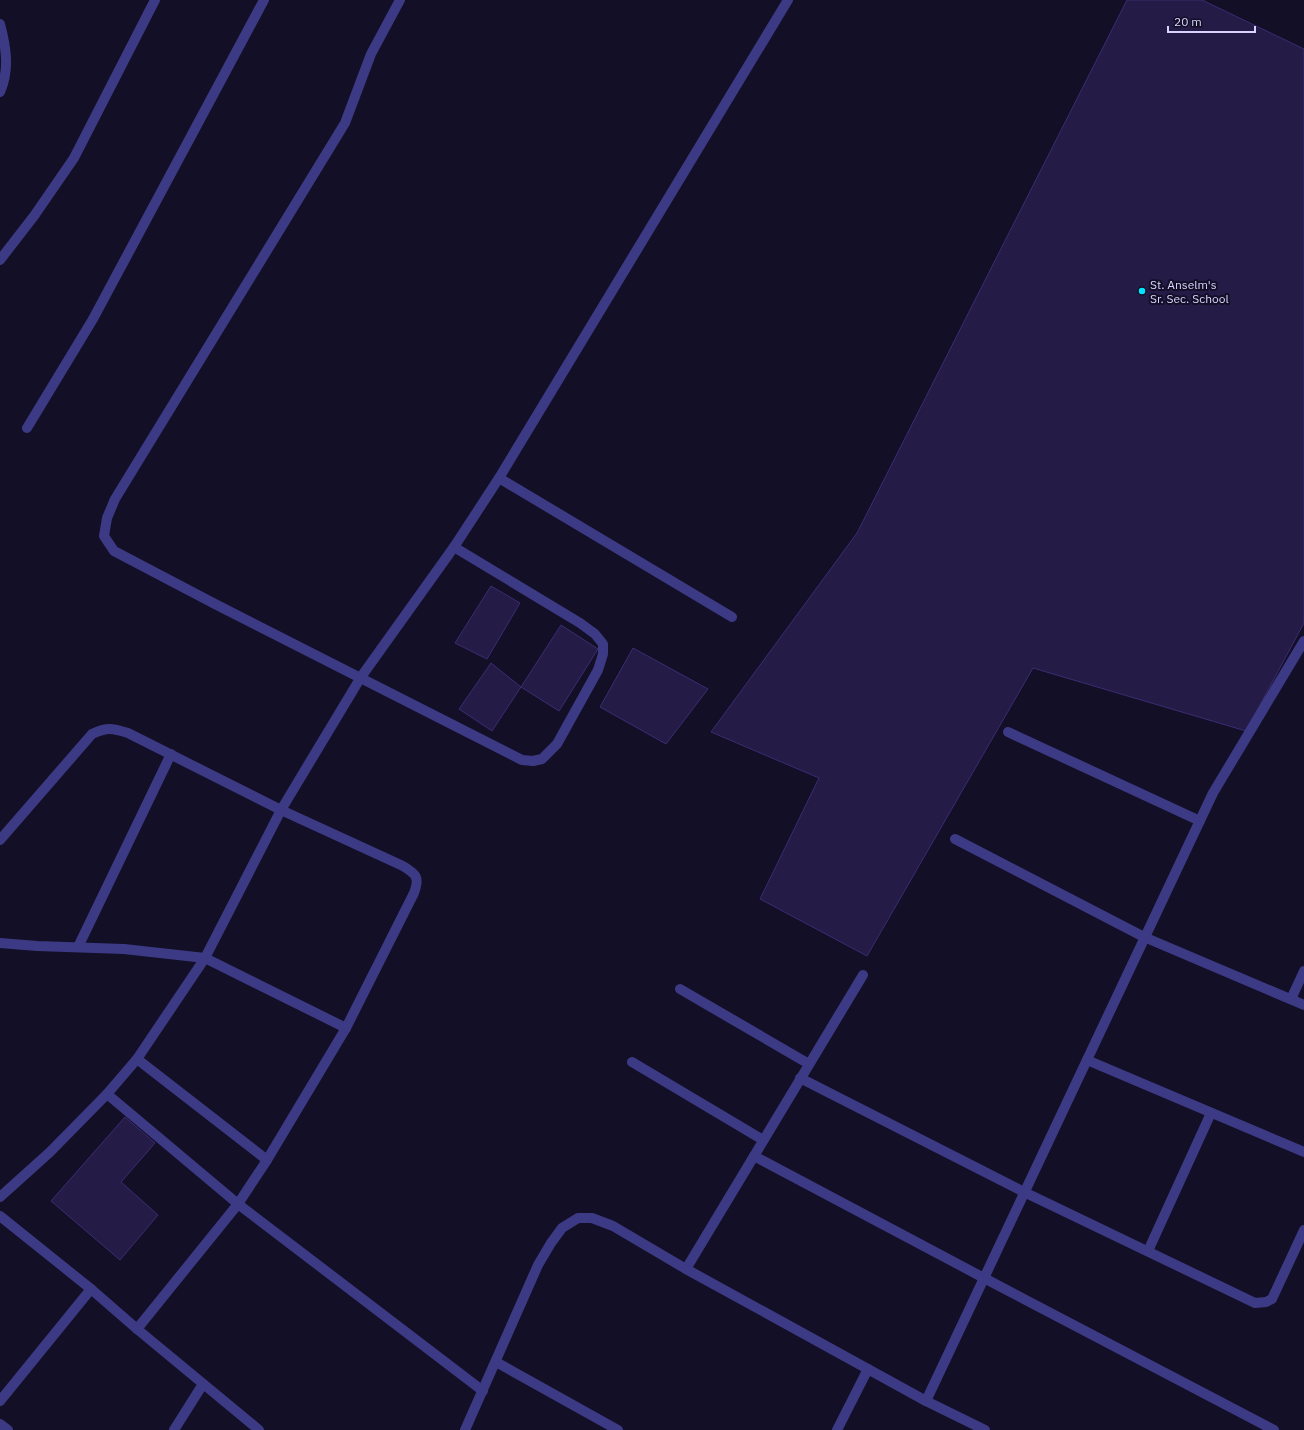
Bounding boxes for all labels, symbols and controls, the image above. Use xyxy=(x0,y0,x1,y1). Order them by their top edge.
scale bar xyxy=(1168,8,1255,34)
text: 20 m xyxy=(1174,14,1202,29)
place label: St. Anselm's Sr. Sec. School xyxy=(1150,277,1229,306)
marker: St. Anselm's Sr. Sec. School xyxy=(1137,286,1147,296)

